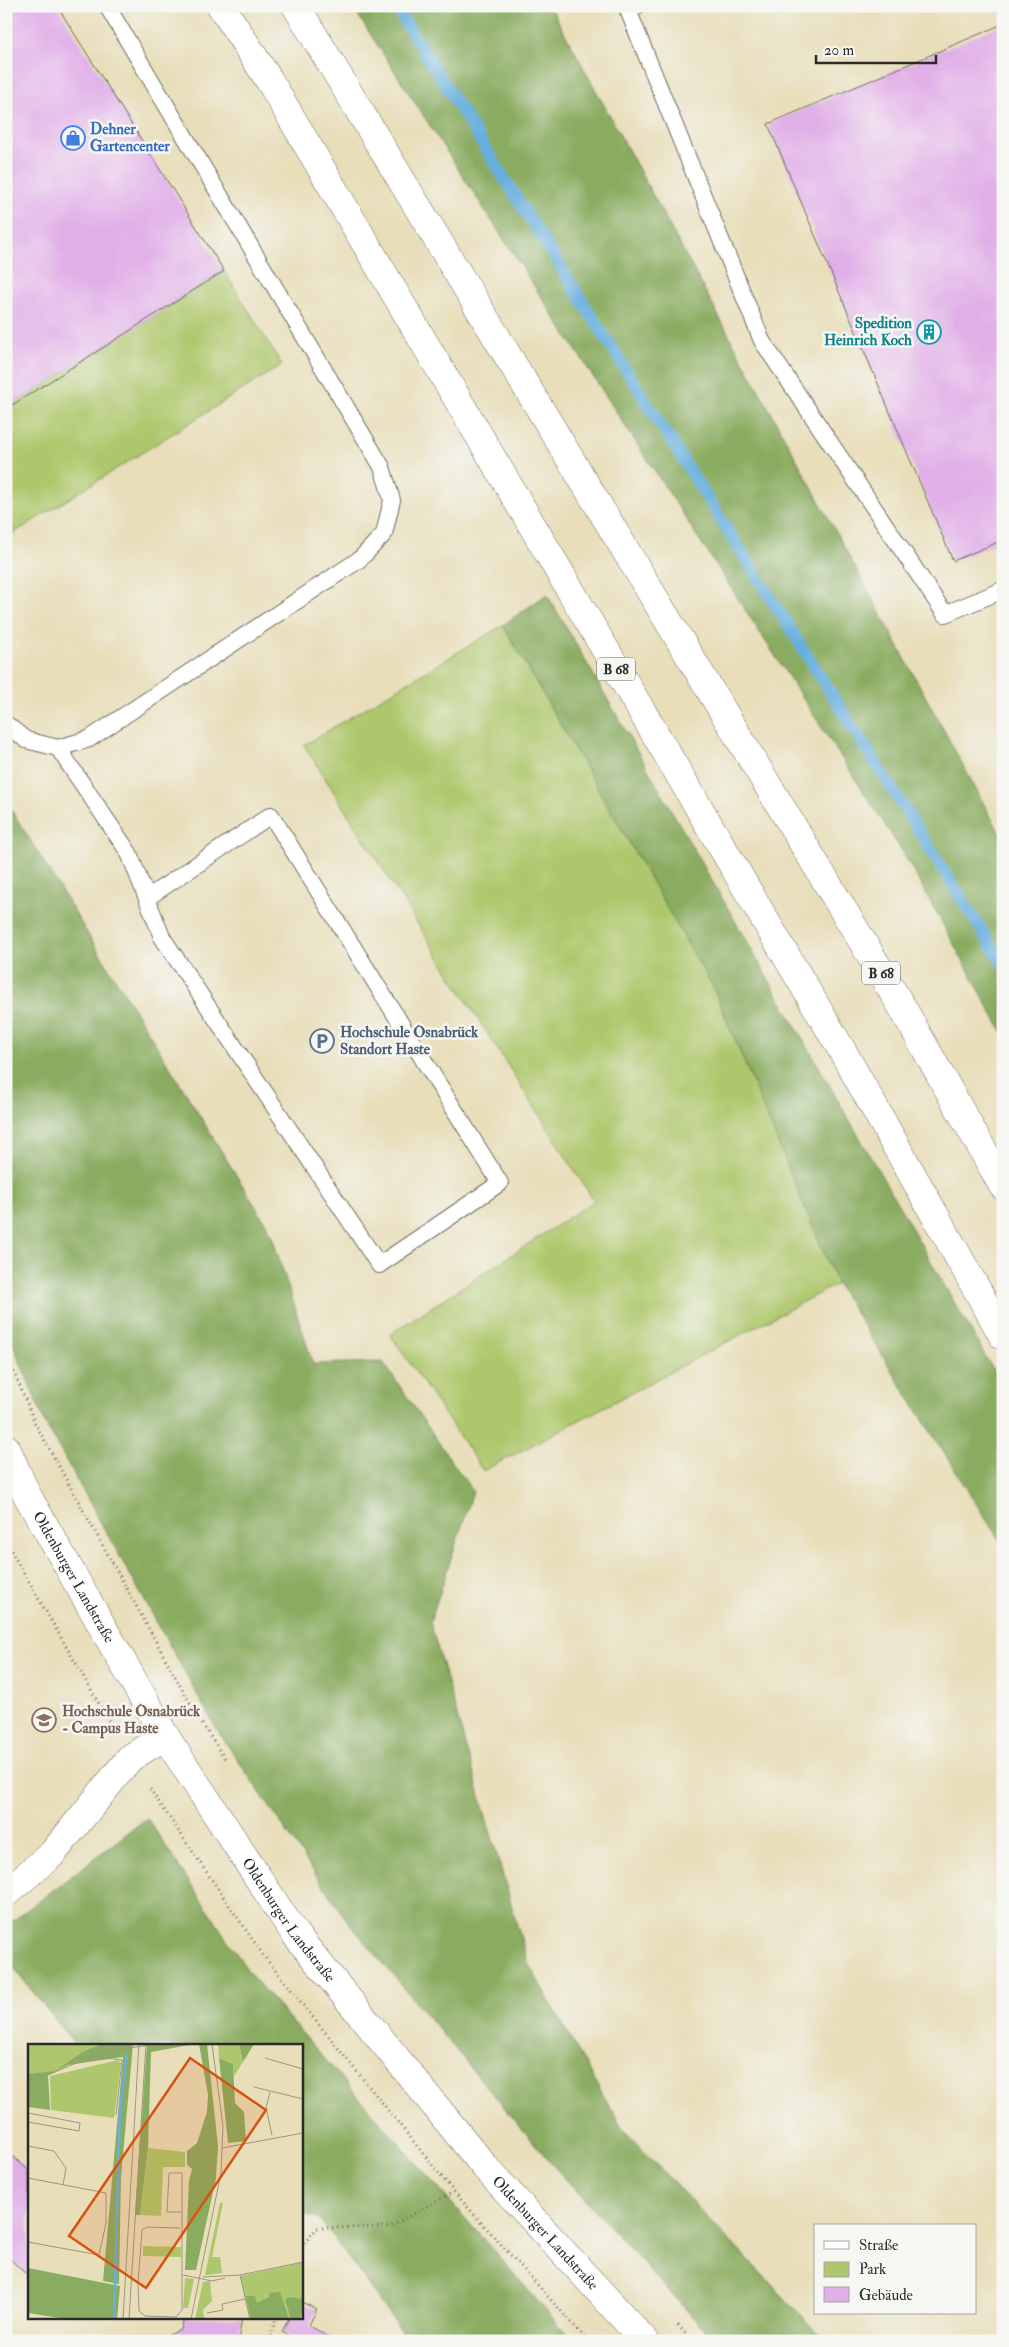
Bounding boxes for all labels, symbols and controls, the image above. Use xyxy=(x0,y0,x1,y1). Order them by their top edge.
scale bar xyxy=(816,32,936,64)
text: 20 m xyxy=(824,41,854,60)
place label: Dehner Gartencenter xyxy=(90,120,170,156)
shop icon: Dehner Gartencenter xyxy=(60,125,86,151)
place label: Spedition Heinrich Koch xyxy=(824,314,912,350)
building icon: Spedition Heinrich Koch xyxy=(916,319,942,345)
road number: B 68 xyxy=(597,658,635,681)
road number: B 68 xyxy=(862,961,900,984)
place label: Hochschule Osnabrück Standort Haste xyxy=(340,1023,479,1059)
parking icon: Hochschule Osnabrück Standort Haste xyxy=(309,1028,335,1054)
street label: Oldenburger Landstraße xyxy=(28,1508,119,1646)
place label: Hochschule Osnabrück - Campus Haste xyxy=(62,1702,201,1739)
school or university icon: Hochschule Osnabrück - Campus Haste xyxy=(31,1707,57,1733)
street label: Oldenburger Landstraße xyxy=(238,1854,339,1986)
inset map xyxy=(28,2044,302,2320)
street label: Oldenburger Landstraße xyxy=(488,2172,602,2294)
legend xyxy=(814,2224,976,2314)
text: Straße xyxy=(859,2236,898,2255)
text: Park xyxy=(859,2260,886,2279)
text: Gebäude xyxy=(859,2286,913,2305)

